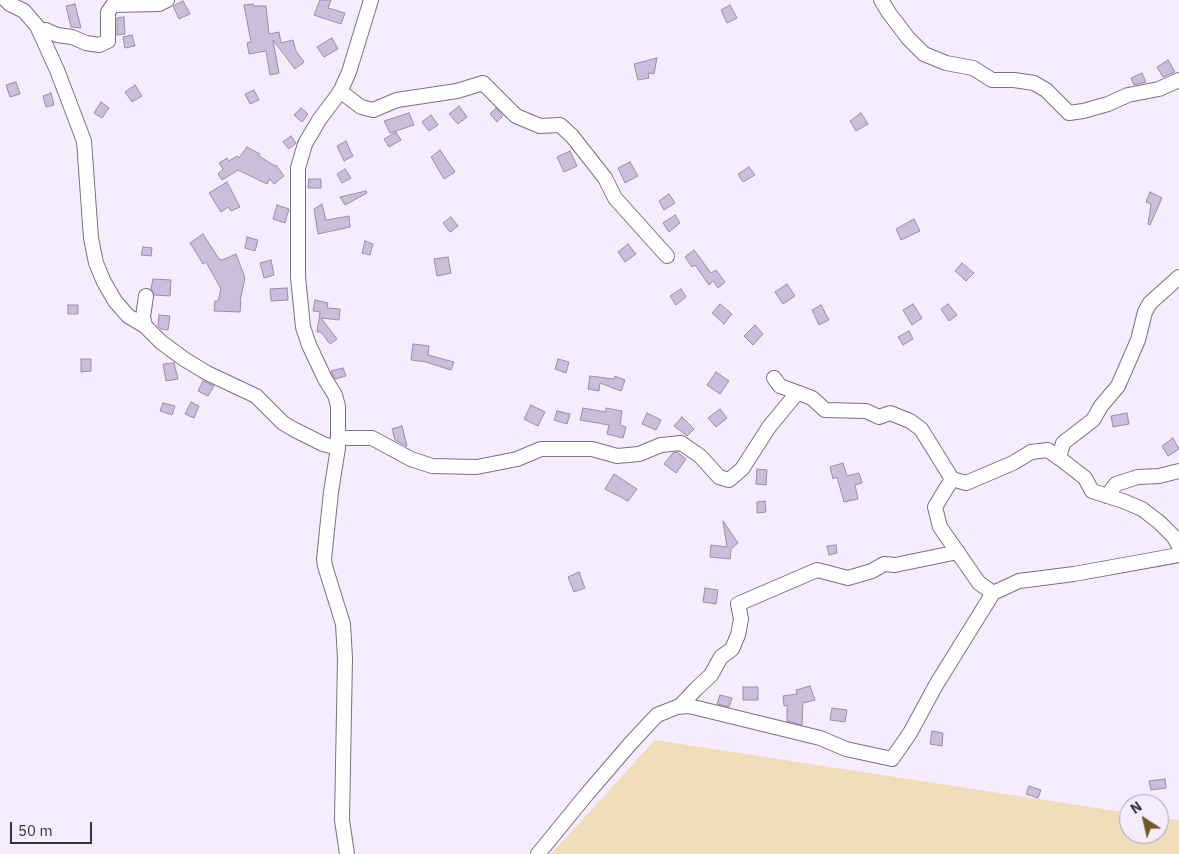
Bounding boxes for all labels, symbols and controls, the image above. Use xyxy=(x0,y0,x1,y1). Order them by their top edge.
north arrow xyxy=(1119,794,1169,844)
text: N xyxy=(1127,797,1145,818)
scale bar xyxy=(12,812,95,844)
text: 50 m xyxy=(18,821,53,840)

